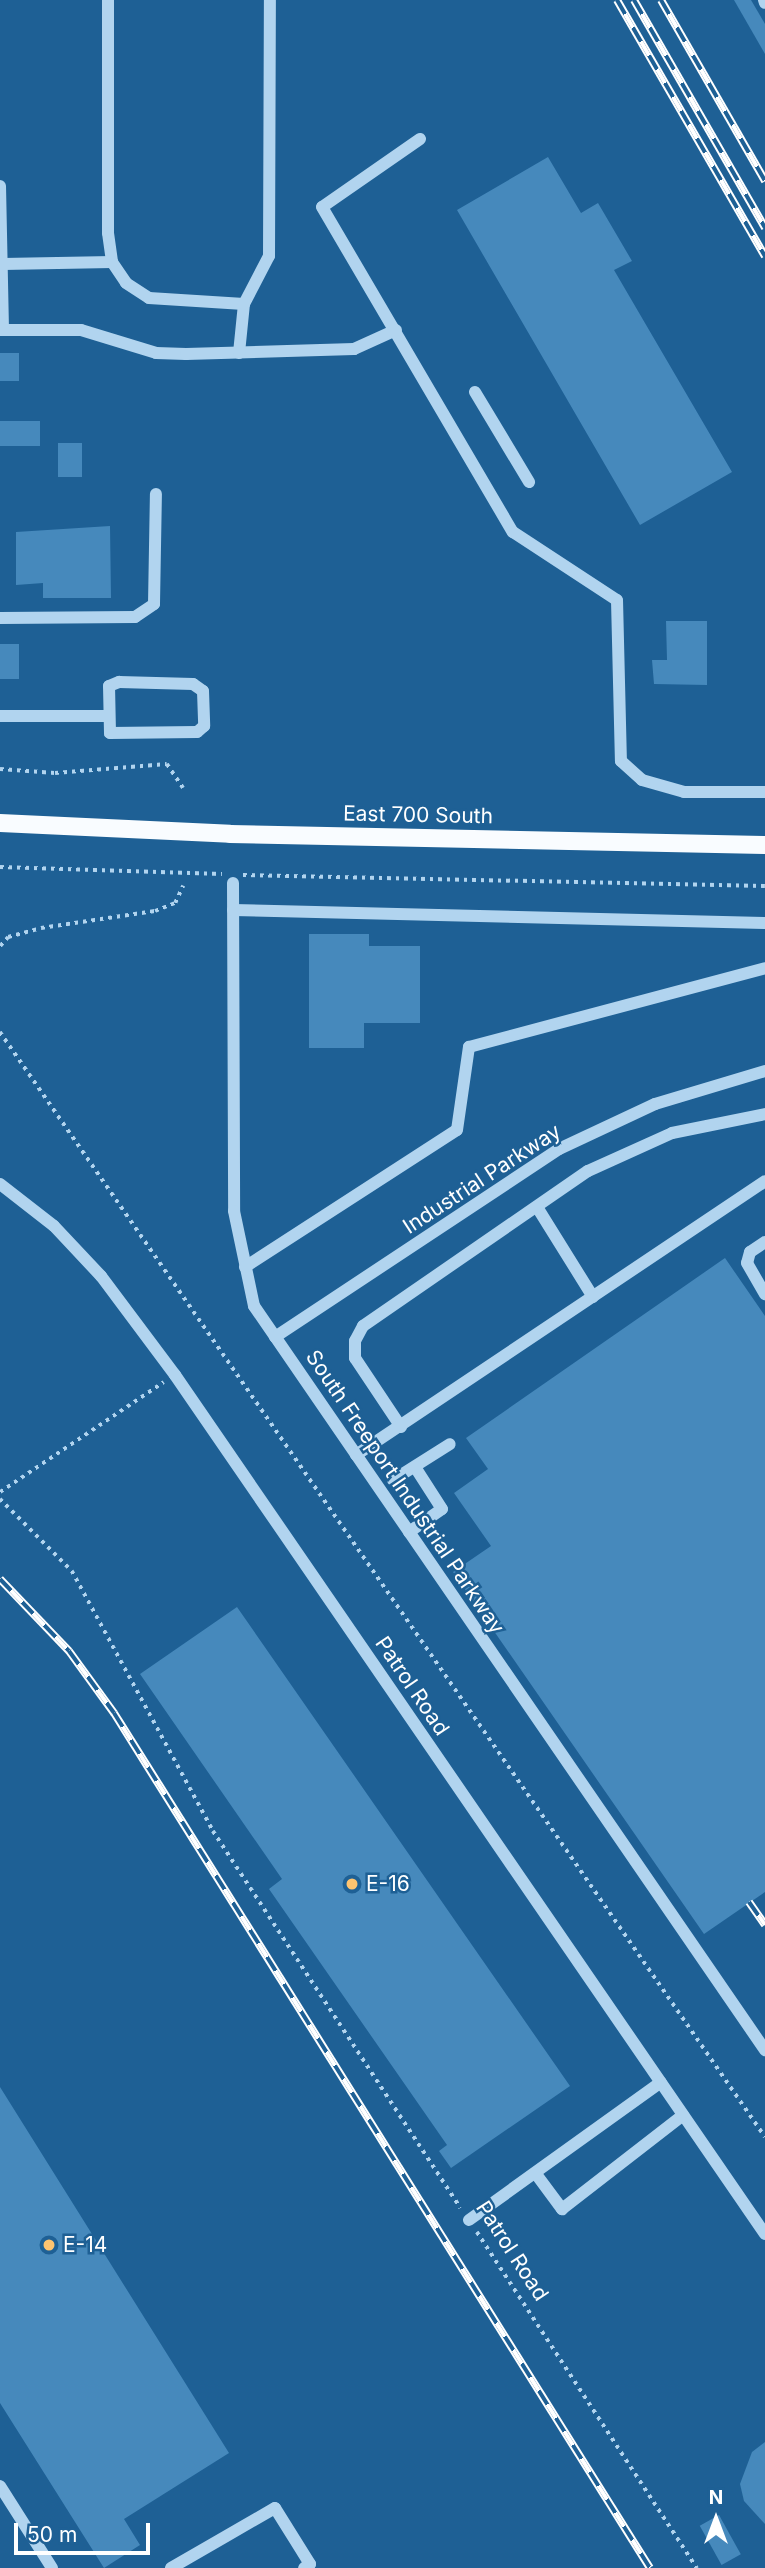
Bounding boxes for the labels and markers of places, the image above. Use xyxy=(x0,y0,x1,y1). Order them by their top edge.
place label: E-16 xyxy=(366,1871,410,1897)
marker: E-16 xyxy=(344,1876,360,1892)
place label: E-14 xyxy=(63,2232,107,2258)
marker: E-14 xyxy=(41,2237,57,2253)

